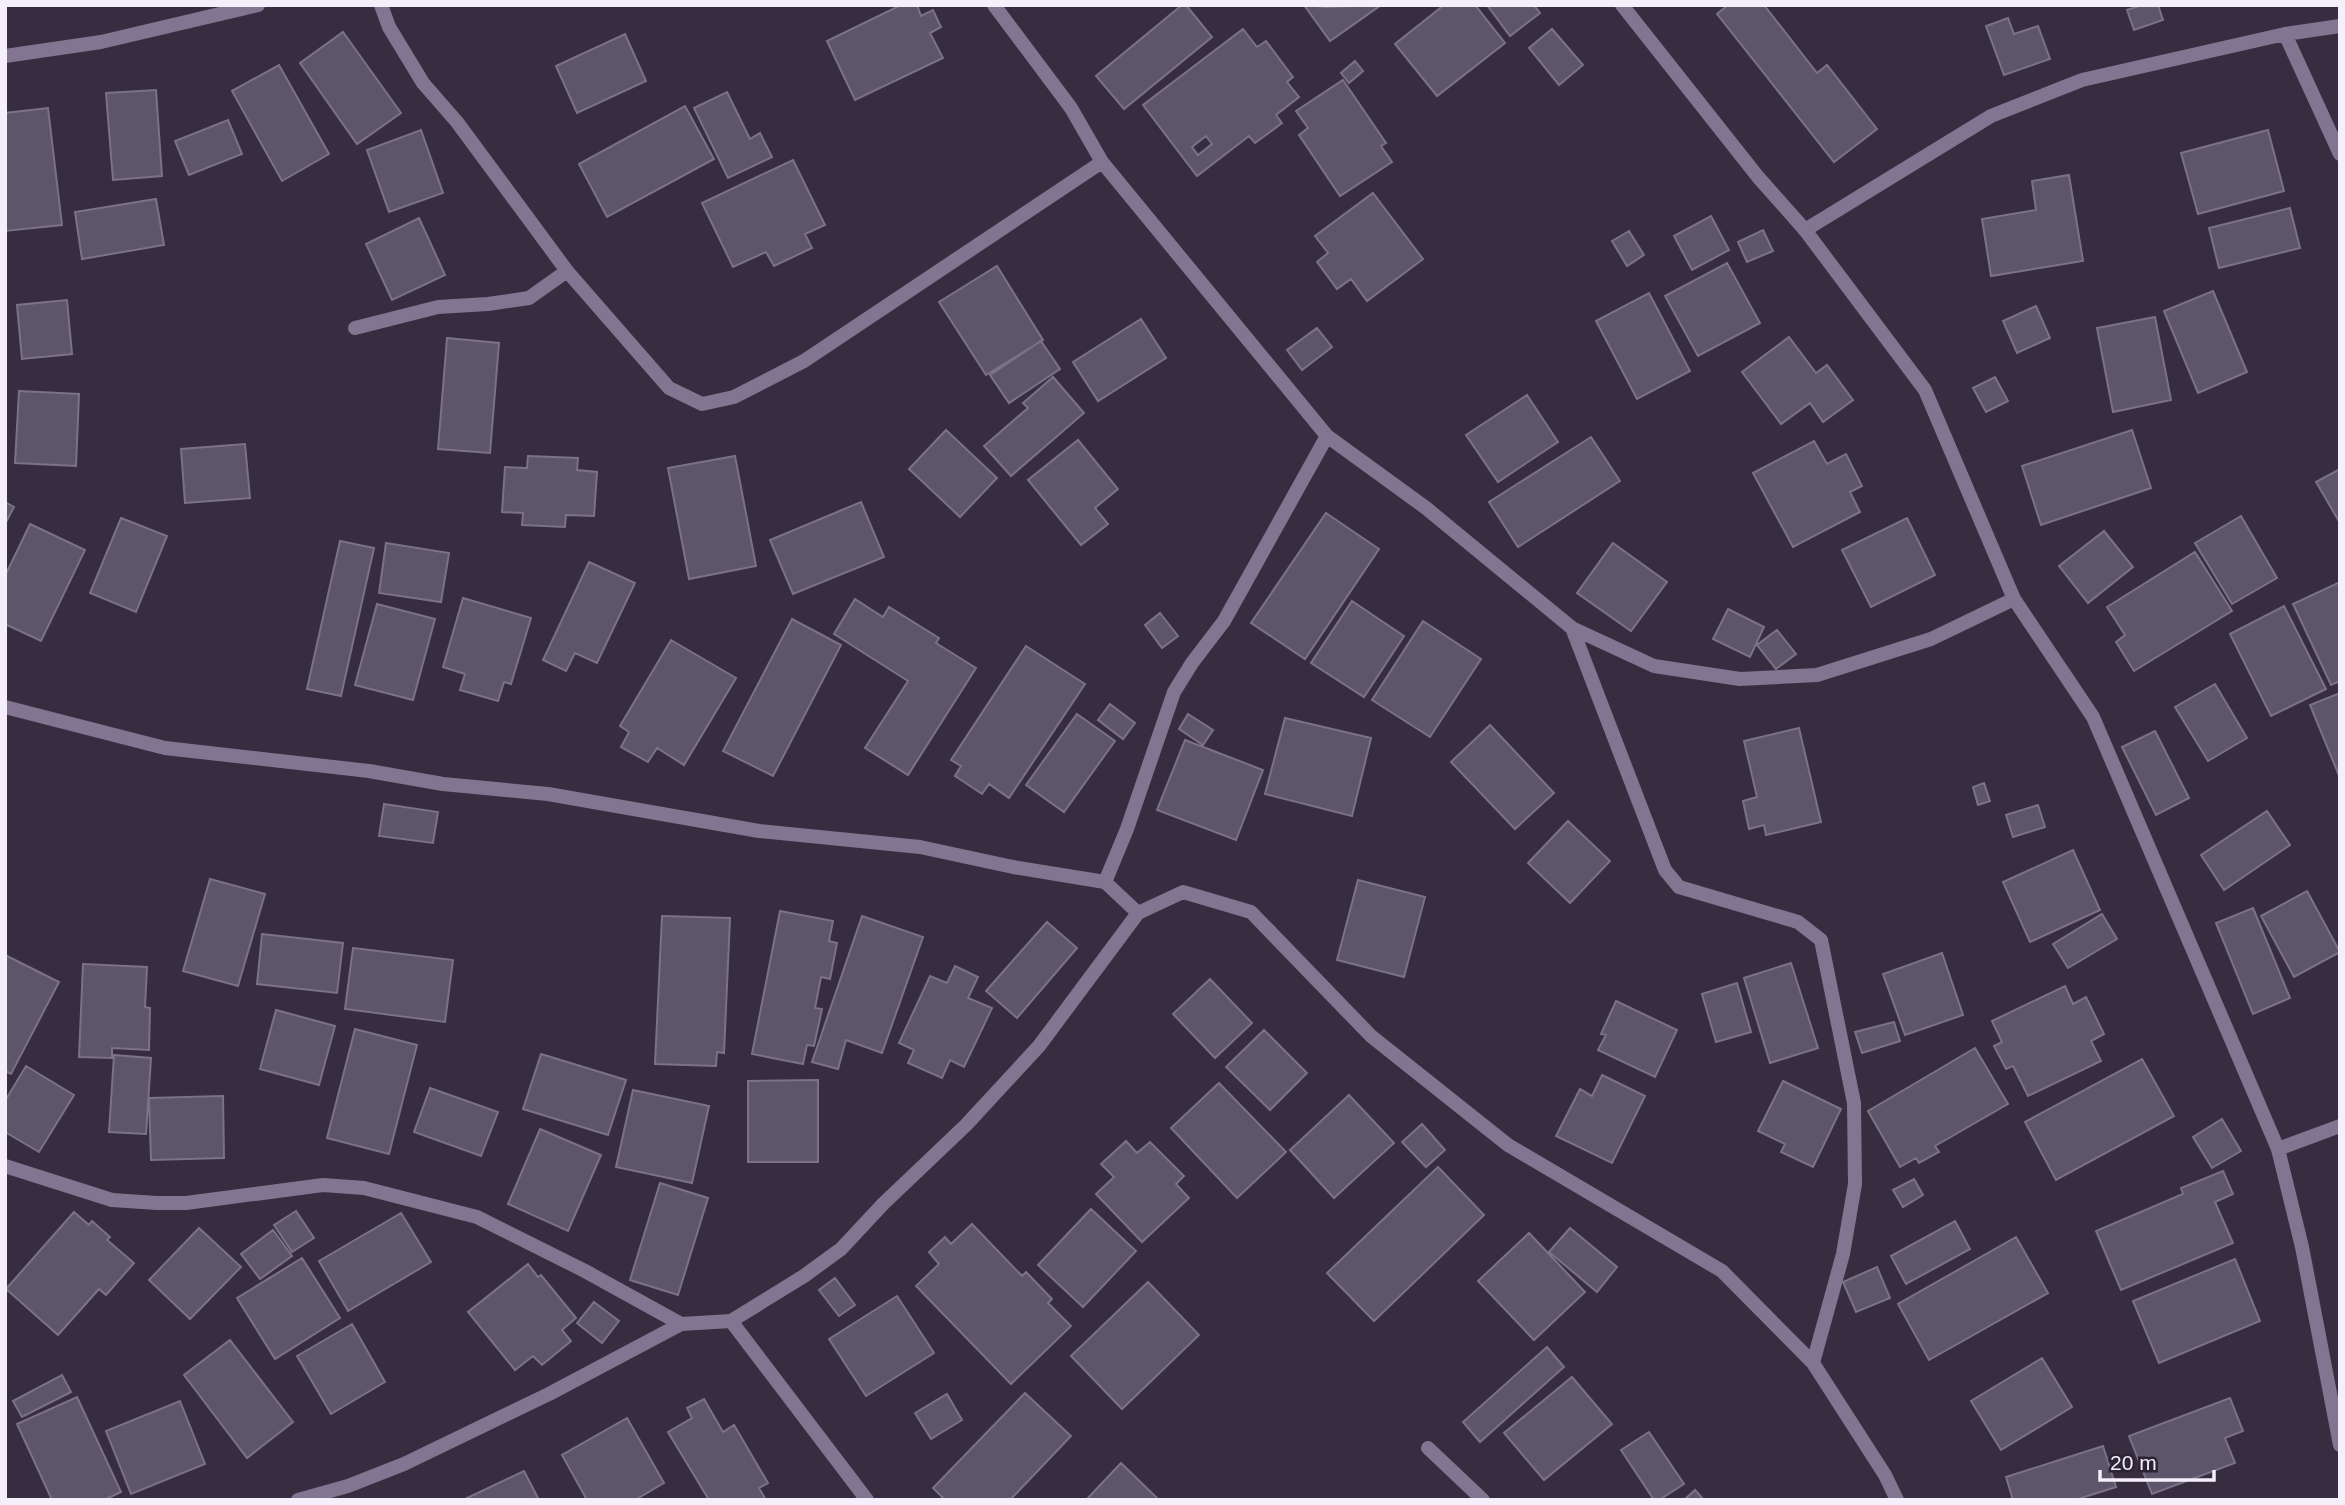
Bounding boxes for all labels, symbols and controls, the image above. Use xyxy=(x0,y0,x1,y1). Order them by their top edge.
scale bar xyxy=(2100,1438,2214,1482)
text: 20 m xyxy=(2110,1451,2157,1474)

